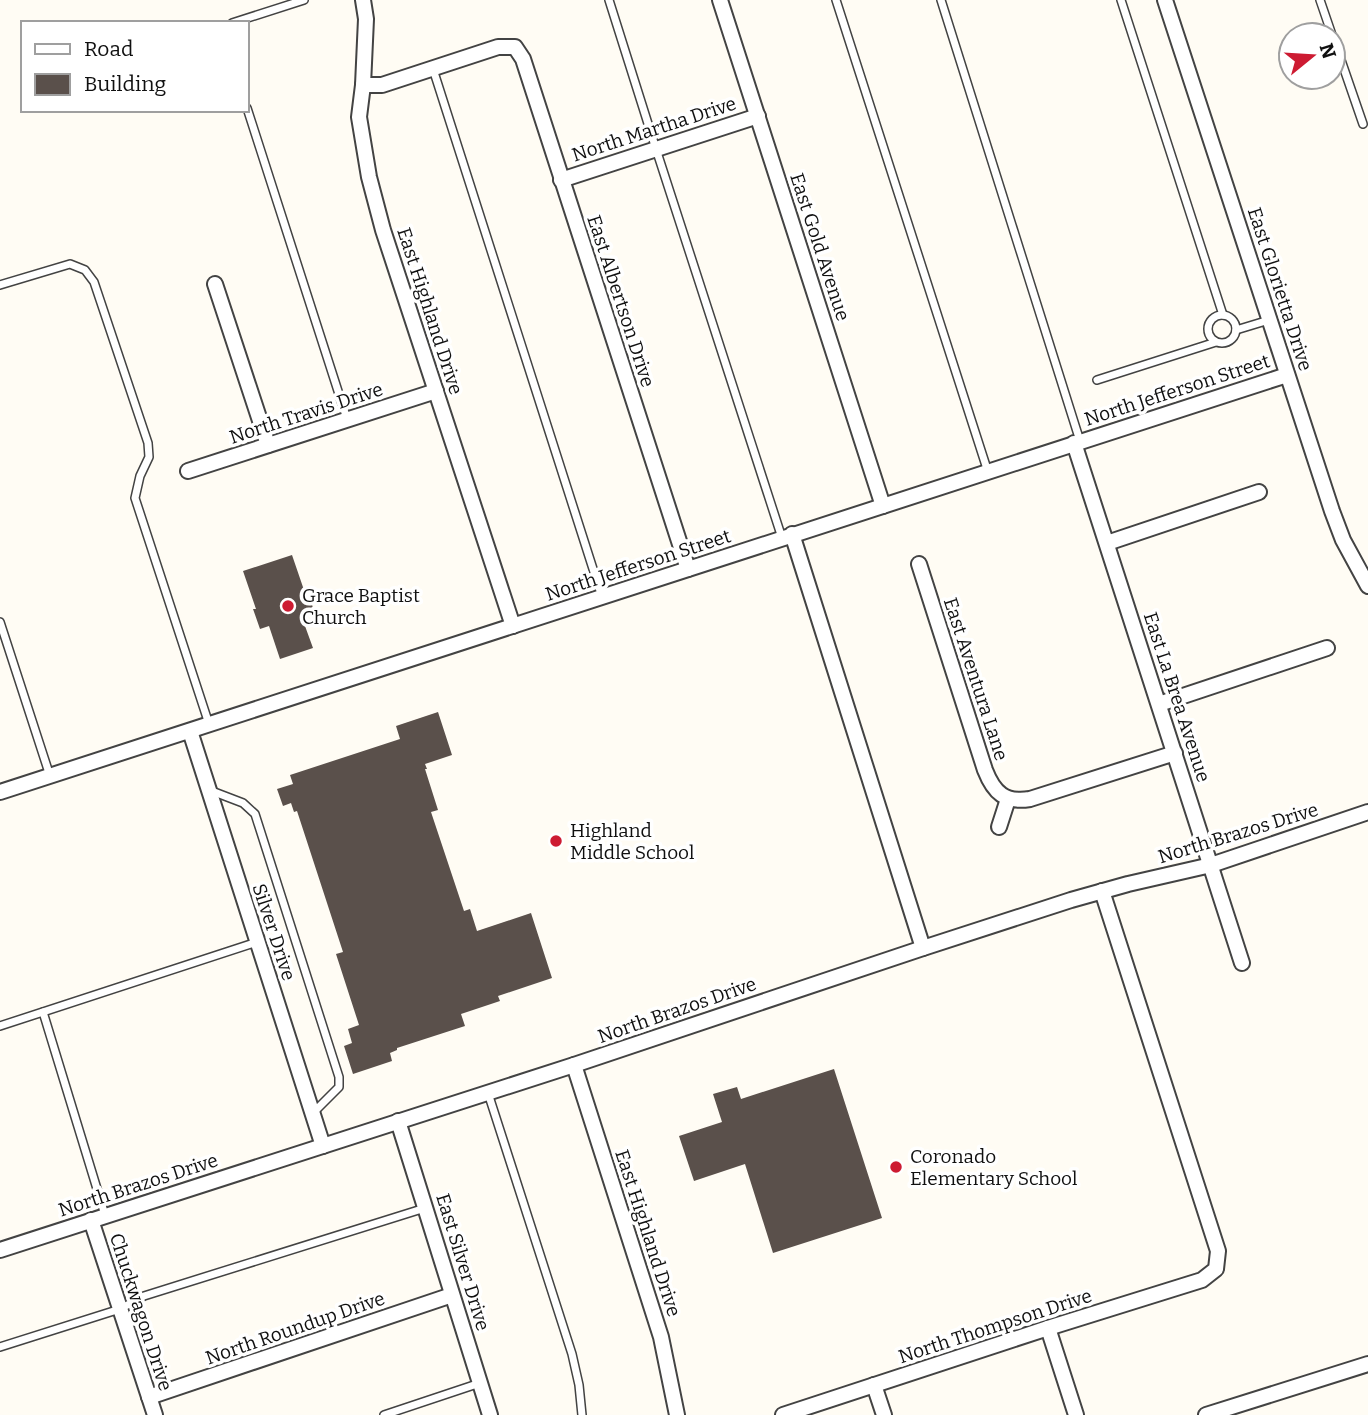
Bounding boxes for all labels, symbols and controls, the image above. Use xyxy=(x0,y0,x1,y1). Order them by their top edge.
legend xyxy=(21,21,248,112)
north arrow xyxy=(1277,21,1347,91)
text: Road xyxy=(84,36,133,62)
text: N xyxy=(1314,40,1341,62)
text: Building xyxy=(84,71,167,97)
street label: North Martha Drive xyxy=(569,92,739,166)
street label: East Gold Avenue xyxy=(785,170,855,324)
street label: East Glorietta Drive xyxy=(1243,204,1317,374)
street label: East Albertson Drive xyxy=(582,212,660,390)
street label: East Highland Drive xyxy=(392,225,468,397)
street label: North Jefferson Street xyxy=(1081,349,1273,431)
street label: North Travis Drive xyxy=(226,377,386,449)
street label: North Jefferson Street xyxy=(542,524,734,606)
place label: Grace Baptist Church xyxy=(302,584,420,629)
street label: East Aventura Lane xyxy=(939,595,1013,763)
marker: Grace Baptist Church xyxy=(280,598,296,614)
street label: East La Brea Avenue xyxy=(1139,609,1215,785)
street label: North Brazos Drive xyxy=(1155,798,1321,868)
place label: Highland Middle School xyxy=(570,819,694,864)
marker: Highland Middle School xyxy=(548,833,564,849)
street label: Silver Drive xyxy=(248,881,300,983)
street label: North Brazos Drive xyxy=(595,972,759,1048)
place label: Coronado Elementary School xyxy=(910,1145,1077,1190)
street label: East Highland Drive xyxy=(610,1147,686,1319)
street label: North Brazos Drive xyxy=(55,1148,221,1222)
marker: Coronado Elementary School xyxy=(888,1159,904,1175)
street label: East Silver Drive xyxy=(431,1191,495,1333)
street label: Chuckwagon Drive xyxy=(105,1230,177,1394)
street label: North Thompson Drive xyxy=(895,1284,1095,1368)
street label: North Roundup Drive xyxy=(202,1286,388,1370)

